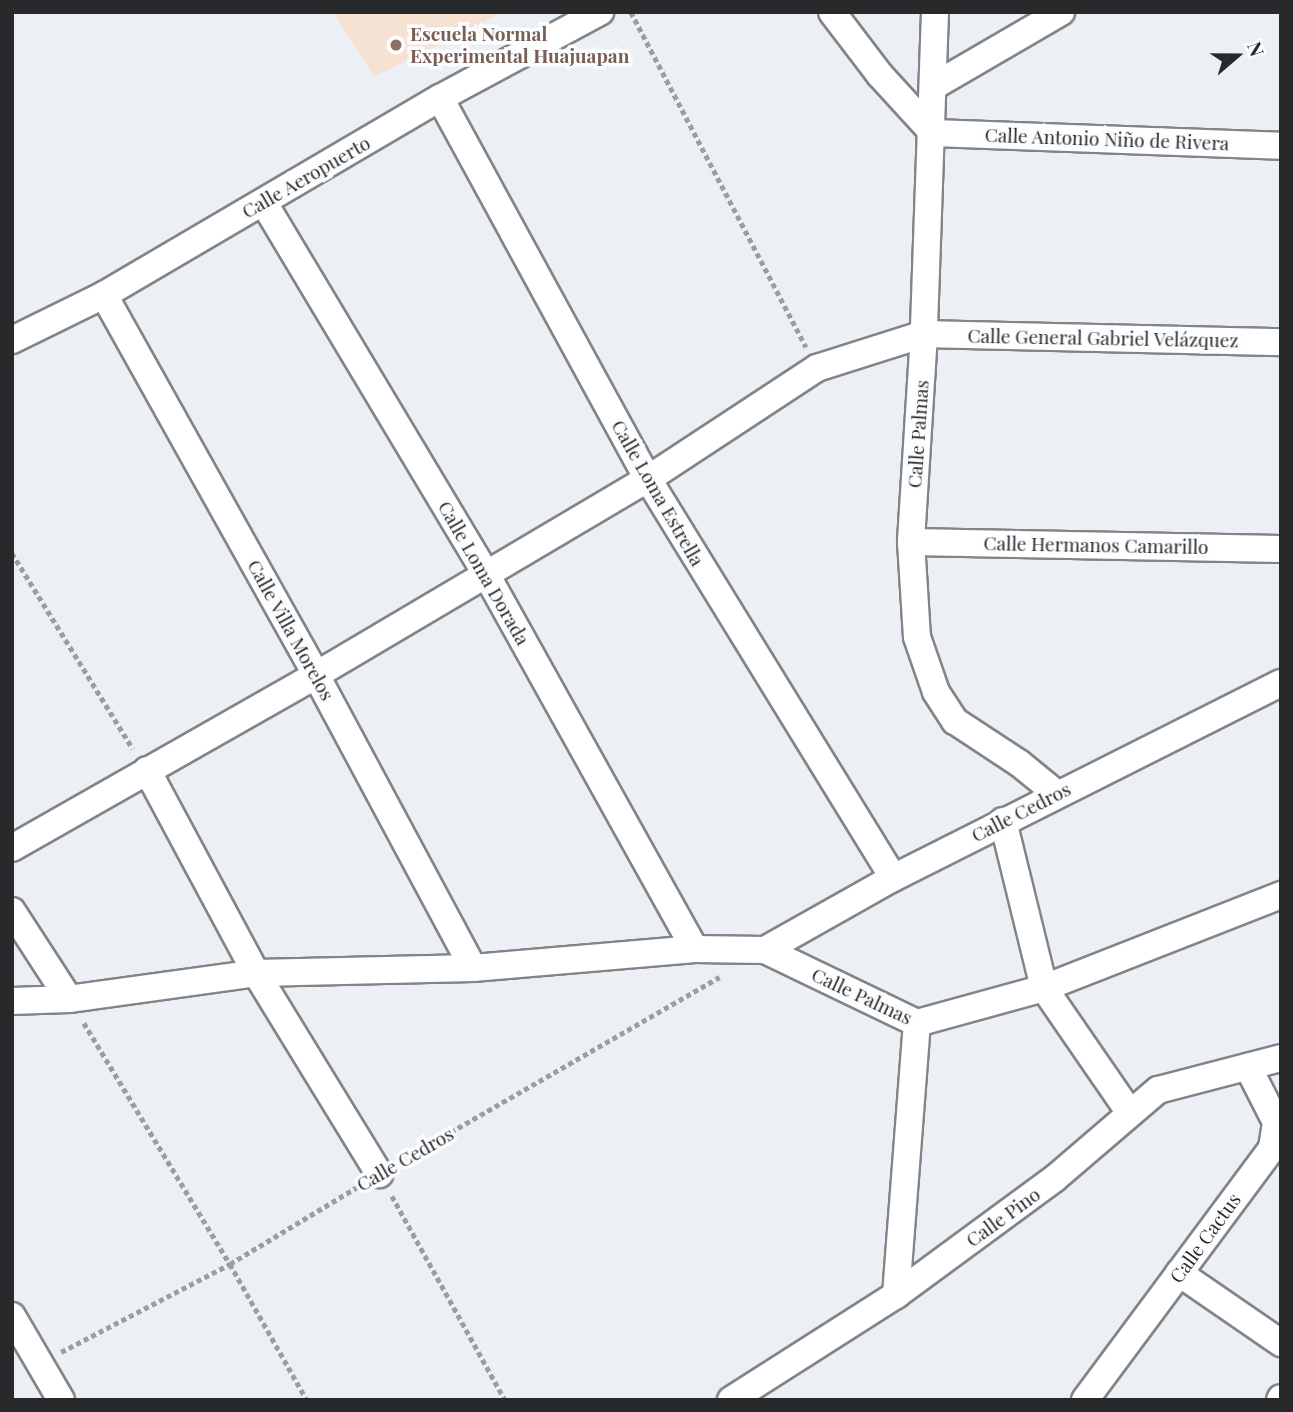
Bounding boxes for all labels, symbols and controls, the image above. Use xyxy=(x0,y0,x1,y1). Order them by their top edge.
north arrow xyxy=(1202,21,1272,91)
place label: Escuela Normal Experimental Huajuapan xyxy=(410,23,629,67)
marker: Escuela Normal Experimental Huajuapan xyxy=(388,37,404,53)
text: N xyxy=(1242,38,1271,60)
street label: Calle Antonio Niño de Rivera xyxy=(984,123,1230,155)
street label: Calle Aeropuerto xyxy=(238,131,374,223)
street label: Calle General Gabriel Velázquez xyxy=(967,324,1239,352)
street label: Calle Palmas xyxy=(903,379,933,489)
street label: Calle Loma Estrella xyxy=(607,416,709,570)
street label: Calle Loma Dorada xyxy=(433,497,535,649)
street label: Calle Hermanos Camarillo xyxy=(983,532,1209,558)
street label: Calle Villa Morelos xyxy=(243,555,339,705)
street label: Calle Cedros xyxy=(968,777,1074,847)
street label: Calle Palmas xyxy=(808,963,916,1029)
street label: Calle Cedros xyxy=(352,1122,458,1196)
street label: Calle Pino xyxy=(962,1183,1044,1251)
street label: Calle Cactus xyxy=(1165,1189,1245,1287)

